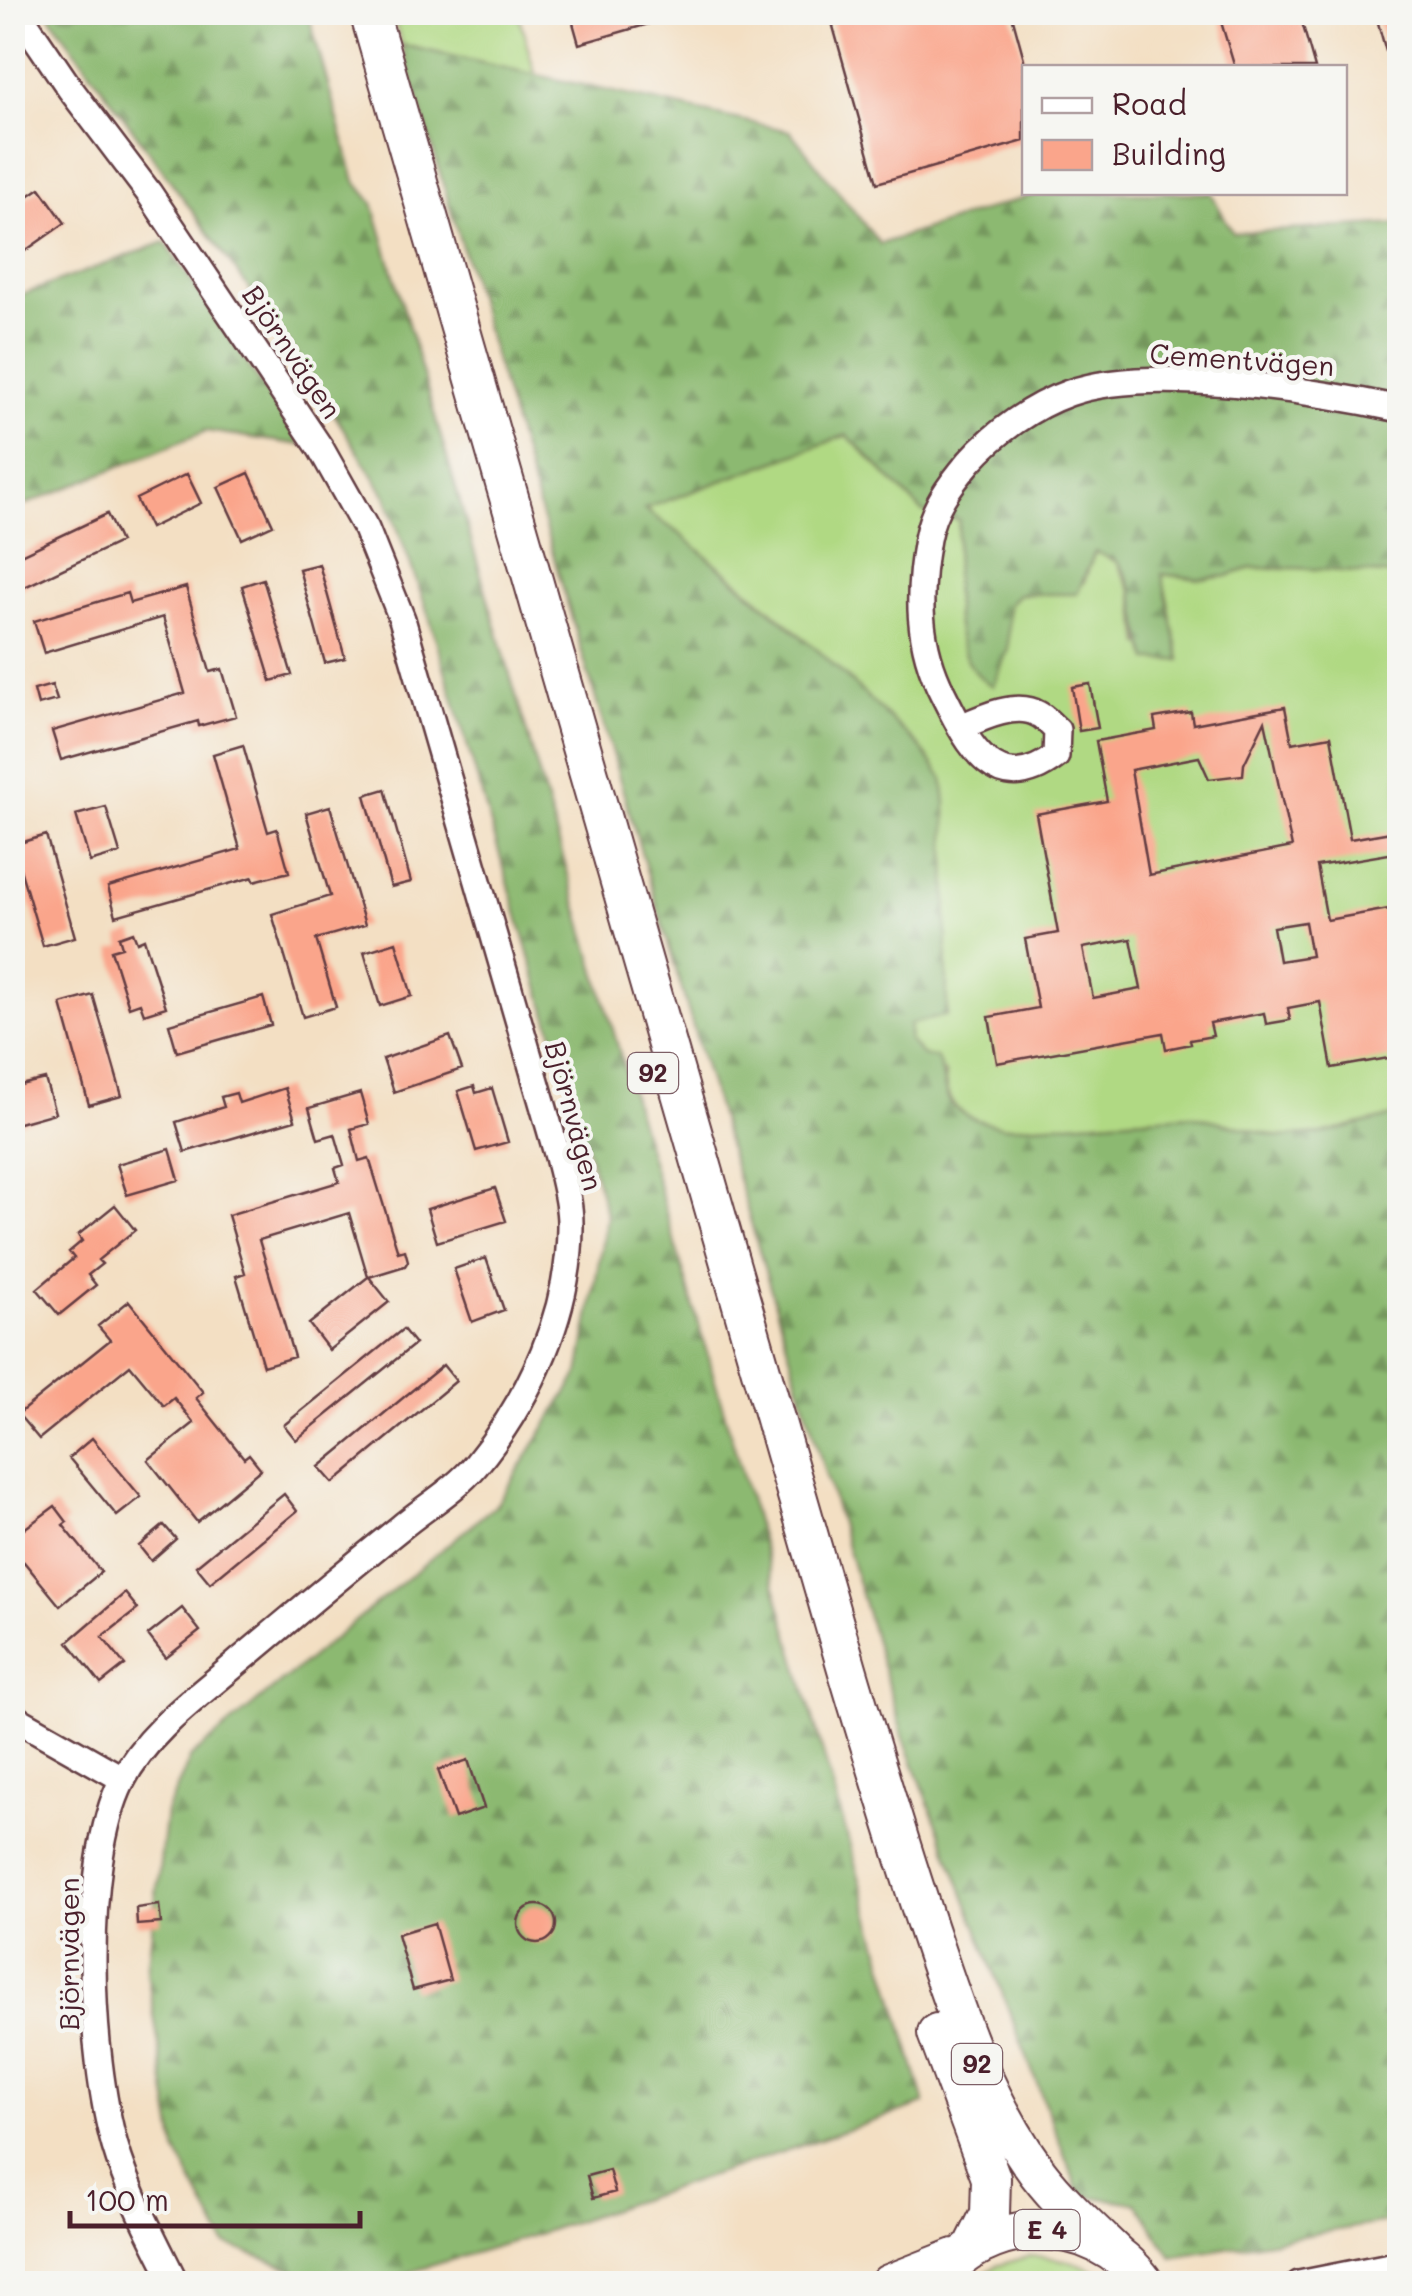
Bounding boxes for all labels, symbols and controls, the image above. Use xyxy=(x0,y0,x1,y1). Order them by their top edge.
legend xyxy=(1022,65,1347,195)
text: Road xyxy=(1112,83,1187,123)
text: Building xyxy=(1112,133,1226,173)
street label: Björnvägen xyxy=(235,278,351,425)
street label: Cementvägen xyxy=(1149,335,1336,383)
street label: Björnvägen xyxy=(538,1037,612,1194)
road number: 92 xyxy=(628,1053,678,1093)
street label: Björnvägen xyxy=(50,1877,86,2031)
road number: 92 xyxy=(952,2044,1002,2084)
scale bar xyxy=(70,2166,360,2228)
text: 100 m xyxy=(85,2179,169,2219)
road number: E 4 xyxy=(1014,2210,1080,2250)

